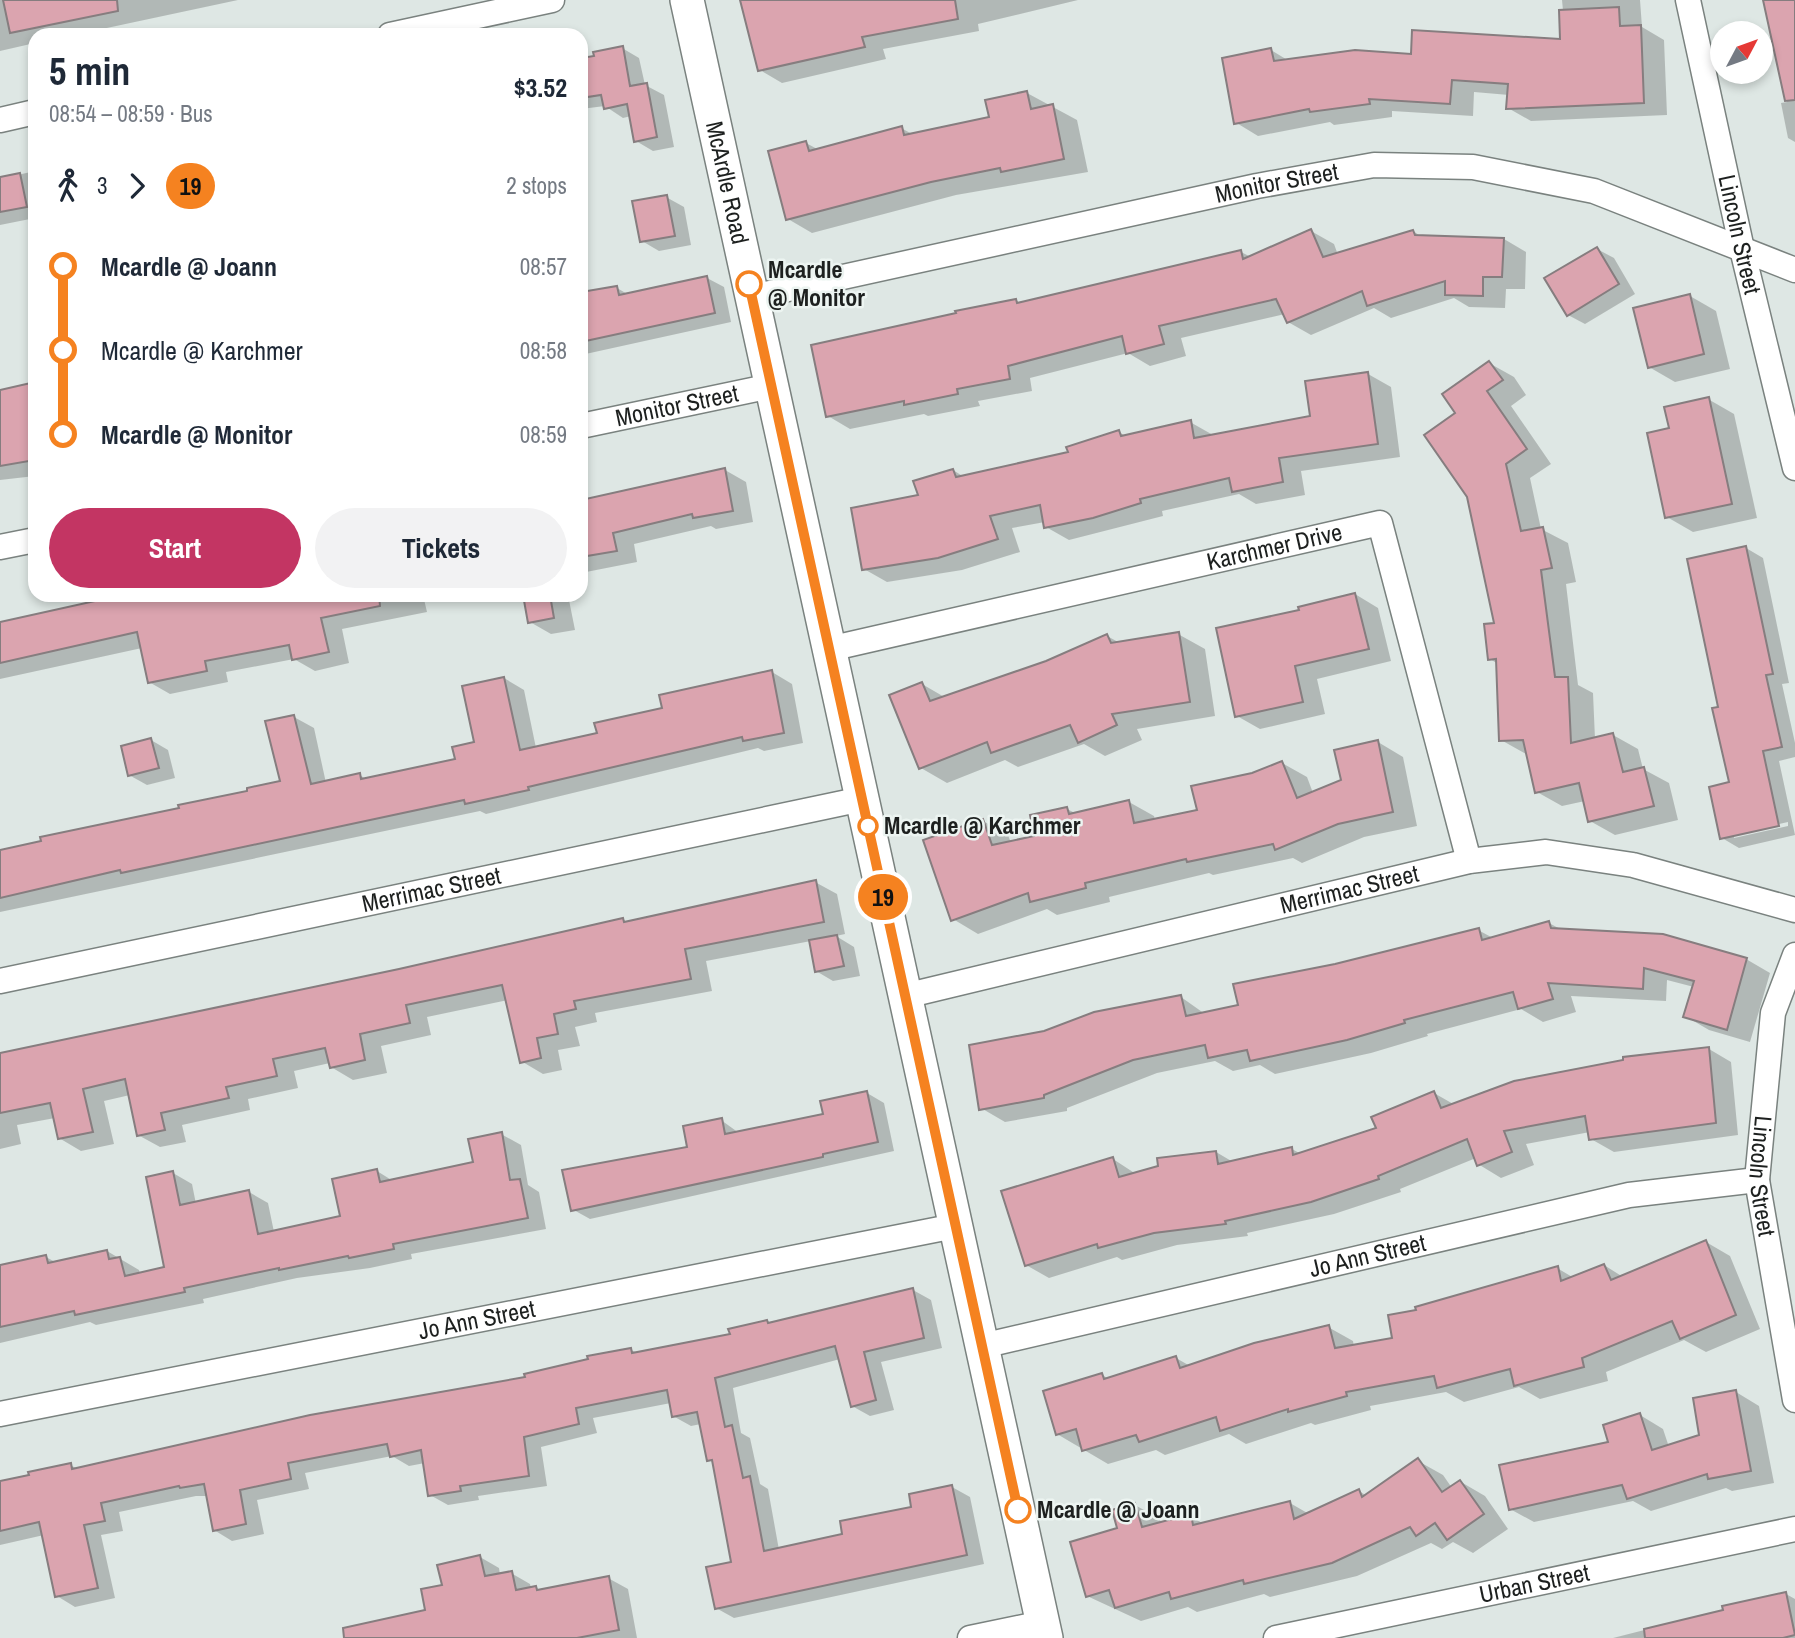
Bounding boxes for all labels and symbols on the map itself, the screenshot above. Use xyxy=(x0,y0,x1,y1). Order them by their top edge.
north arrow xyxy=(1710,21,1773,84)
street label: McArdle Road xyxy=(699,118,757,247)
street label: Monitor Street xyxy=(1212,155,1341,210)
street label: Lincoln Street xyxy=(1711,172,1769,298)
place label: Mcardle @ Monitor xyxy=(768,253,865,313)
marker: Mcardle @ Monitor xyxy=(736,271,762,297)
street label: Monitor Street xyxy=(612,376,742,433)
street label: Karchmer Drive xyxy=(1203,515,1345,577)
place label: Mcardle @ Karchmer xyxy=(884,809,1081,841)
marker: Mcardle @ Karchmer xyxy=(858,816,878,836)
street label: Merrimac Street xyxy=(1277,857,1422,921)
street label: Merrimac Street xyxy=(359,859,504,919)
line badge: 19 xyxy=(852,874,914,920)
street label: Lincoln Street xyxy=(1742,1114,1784,1239)
street label: Jo Ann Street xyxy=(1306,1226,1429,1284)
street label: Jo Ann Street xyxy=(416,1292,538,1346)
place label: Mcardle @ Joann xyxy=(1037,1493,1199,1525)
marker: Mcardle @ Joann xyxy=(1005,1497,1031,1523)
street label: Urban Street xyxy=(1476,1556,1593,1610)

